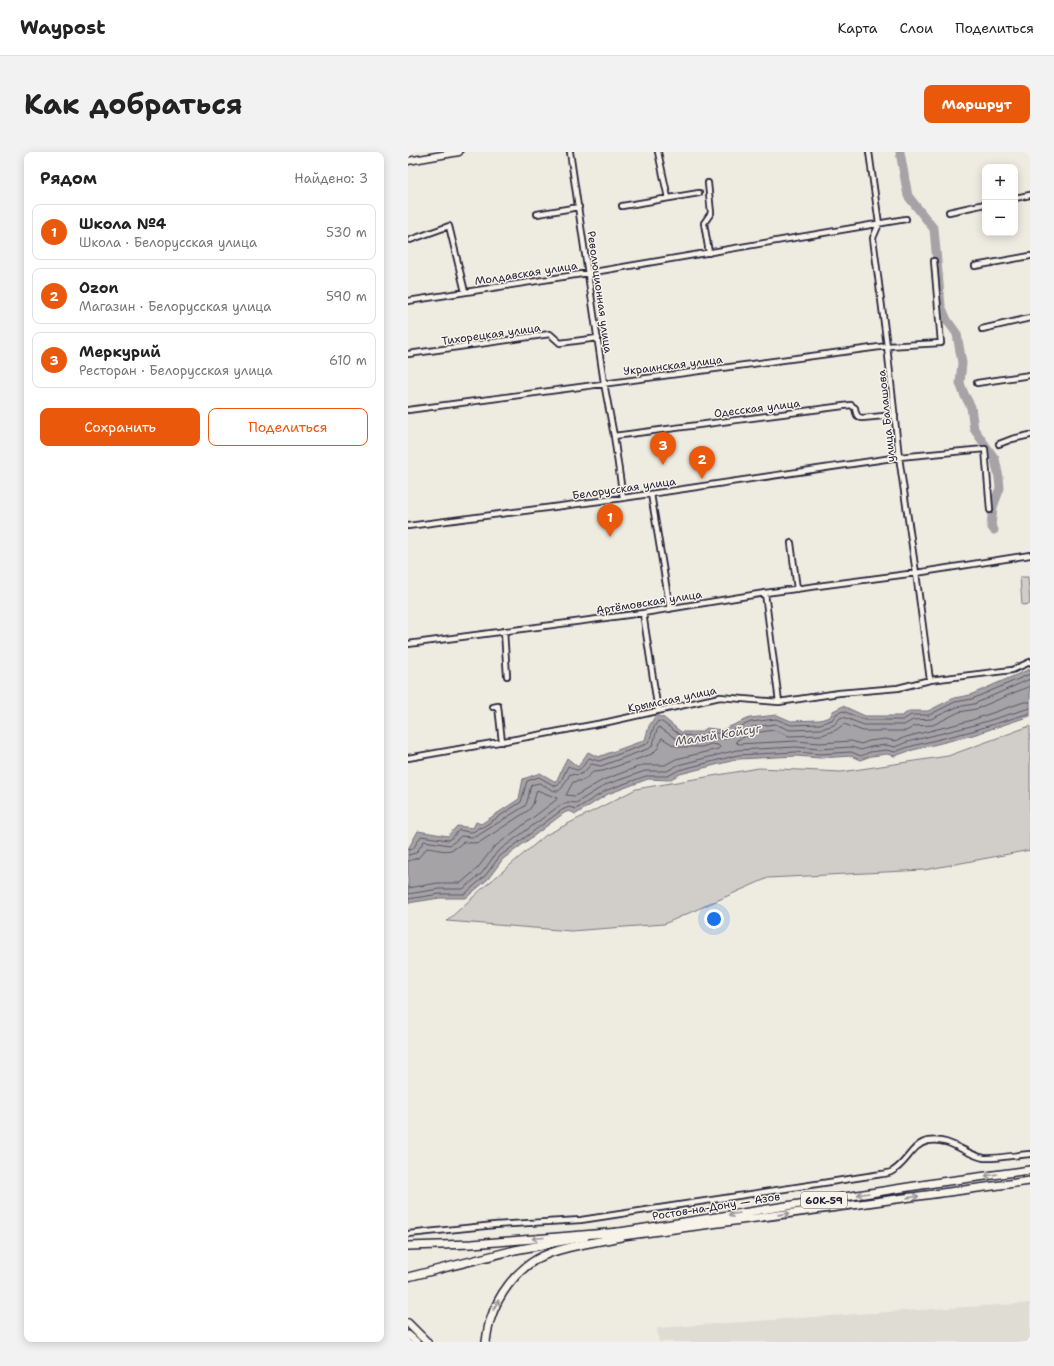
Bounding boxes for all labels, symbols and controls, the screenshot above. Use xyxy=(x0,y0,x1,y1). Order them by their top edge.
text: Waypost xyxy=(20,15,105,40)
text: Карта xyxy=(837,19,878,37)
text: Слои xyxy=(900,19,933,37)
text: Поделиться xyxy=(955,19,1034,37)
text: Как добраться xyxy=(24,85,243,123)
button: Маршрут xyxy=(924,85,1030,123)
map controls xyxy=(982,164,1018,236)
button: + xyxy=(982,164,1018,200)
text: Рядом xyxy=(40,167,97,189)
text: Найдено: 3 xyxy=(294,170,368,187)
button: − xyxy=(982,200,1018,236)
text: Школа №4 xyxy=(79,214,166,234)
text: 1 xyxy=(51,224,57,241)
text: 530 m xyxy=(326,224,367,241)
street label: Революционная улица xyxy=(584,230,616,354)
text: Школа · Белорусская улица xyxy=(79,234,257,251)
street label: Молдавская улица xyxy=(474,258,579,289)
text: Ozon xyxy=(79,278,119,298)
text: 2 xyxy=(49,288,59,305)
text: 590 m xyxy=(326,288,367,305)
text: Магазин · Белорусская улица xyxy=(79,298,271,315)
street label: Тихорецкая улица xyxy=(441,320,542,349)
text: Меркурий xyxy=(79,342,161,362)
text: 3 xyxy=(49,352,59,369)
text: 610 m xyxy=(329,352,367,369)
street label: Украинская улица xyxy=(623,352,724,379)
text: Ресторан · Белорусская улица xyxy=(79,362,273,379)
street label: улица Балашова xyxy=(874,369,899,463)
street label: Одесская улица xyxy=(713,396,801,421)
button: Сохранить xyxy=(40,408,200,446)
button: Поделиться xyxy=(208,408,368,446)
pin: 3 xyxy=(650,432,676,465)
pin: 2 xyxy=(689,446,715,479)
street label: Белорусская улица xyxy=(571,474,677,503)
pin: 1 xyxy=(597,504,623,537)
street label: Артёмовская улица xyxy=(595,587,703,618)
street label: Крымская улица xyxy=(626,683,718,716)
water label: Малый Койсуг xyxy=(674,720,763,750)
your location xyxy=(704,909,724,929)
one-way arrow xyxy=(985,1172,998,1179)
street label: Ростов-на-Дону — Азов xyxy=(651,1189,781,1224)
one-way arrow xyxy=(857,1190,870,1198)
road number: 60К-59 xyxy=(801,1192,847,1208)
one-way arrow xyxy=(906,1193,919,1201)
one-way arrow xyxy=(728,1210,741,1218)
one-way arrow xyxy=(777,1210,790,1218)
one-way arrow xyxy=(532,1234,545,1242)
one-way arrow xyxy=(493,1299,500,1311)

